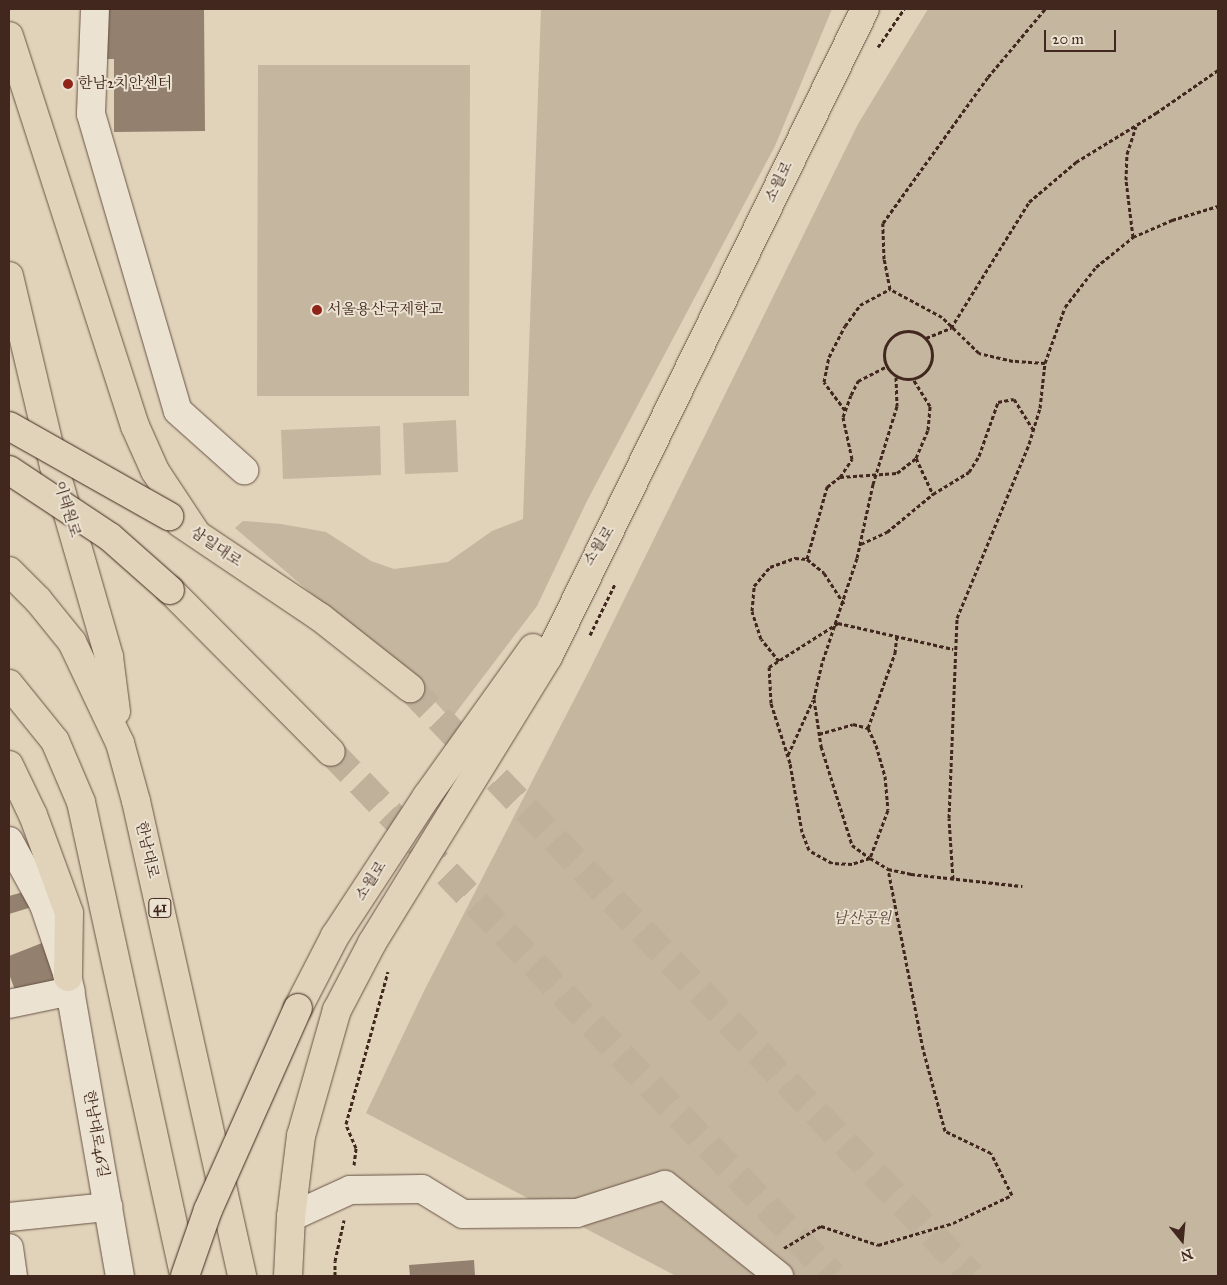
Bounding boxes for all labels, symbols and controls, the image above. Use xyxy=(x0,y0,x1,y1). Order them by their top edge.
scale bar xyxy=(1047,20,1120,52)
text: 20 m xyxy=(1052,30,1084,48)
place label: 한남2치안센터 xyxy=(78,75,172,93)
marker: 한남2치안센터 xyxy=(62,78,74,90)
street label: 소월로 xyxy=(761,159,797,205)
place label: 서울용산국제학교 xyxy=(327,301,443,319)
marker: 서울용산국제학교 xyxy=(311,304,323,316)
street label: 이태원로 xyxy=(50,479,84,539)
street label: 삼일대로 xyxy=(187,523,245,571)
street label: 소월로 xyxy=(580,523,618,569)
street label: 한남대로 xyxy=(132,820,162,880)
street label: 소월로 xyxy=(352,858,390,904)
road number: 41 xyxy=(148,896,172,920)
park label: 남산공원 xyxy=(833,910,891,928)
street label: 한남대로46길 xyxy=(79,1089,113,1179)
north arrow xyxy=(1157,1215,1207,1265)
text: N xyxy=(1178,1245,1195,1265)

